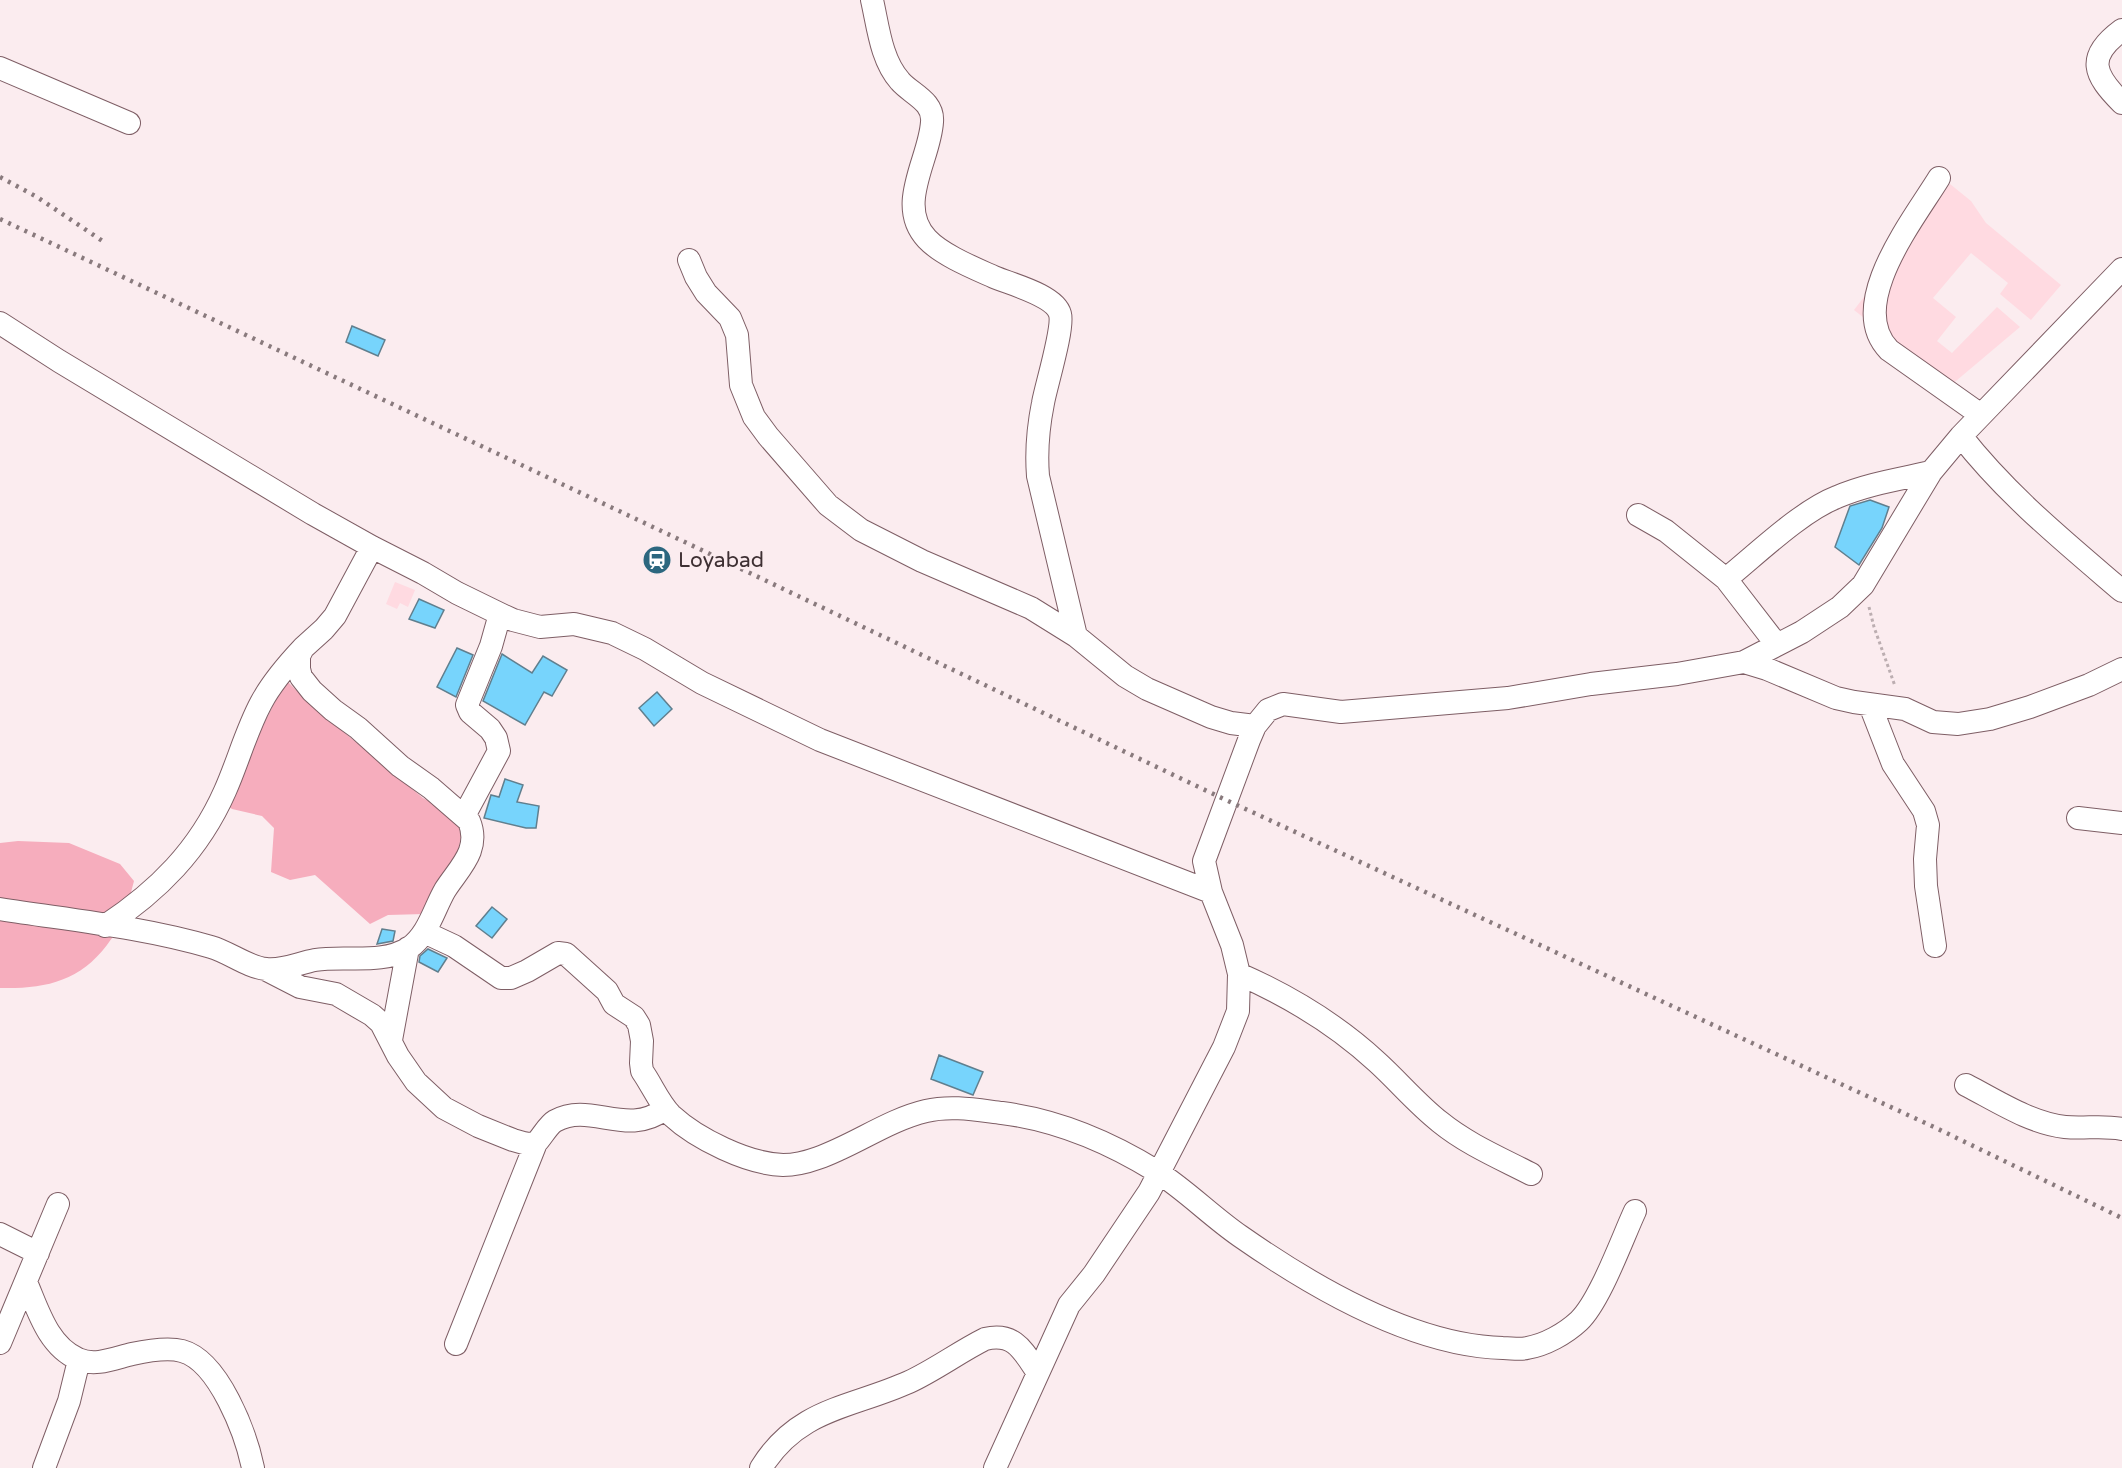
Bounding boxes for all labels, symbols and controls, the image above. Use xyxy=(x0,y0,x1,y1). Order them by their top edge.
station icon: Loyabad xyxy=(641,544,673,576)
place label: Loyabad xyxy=(678,548,764,573)

